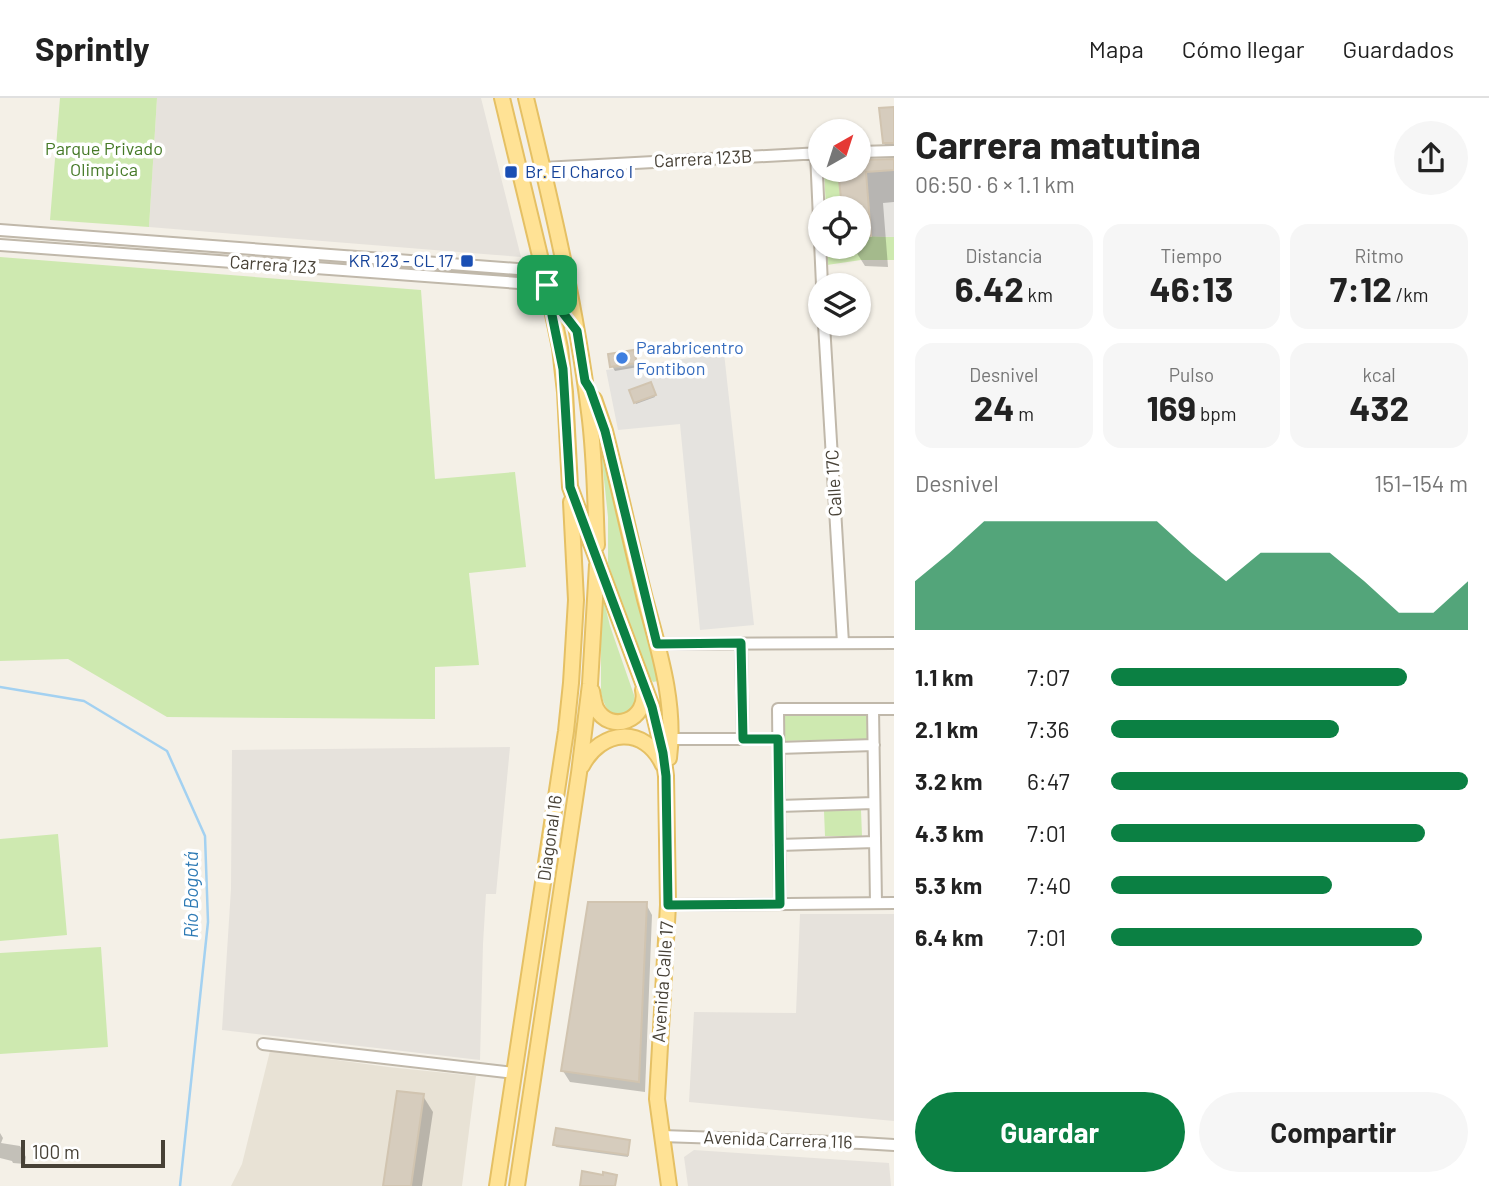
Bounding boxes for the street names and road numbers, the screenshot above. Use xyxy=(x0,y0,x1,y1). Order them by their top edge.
street label: Carrera 123B xyxy=(653,144,753,172)
street label: Carrera 123 xyxy=(229,250,317,278)
street label: Calle 17C xyxy=(820,449,846,517)
street label: Diagonal 16 xyxy=(532,793,566,882)
street label: Avenida Calle 17 xyxy=(647,920,677,1043)
street label: Avenida Carrera 116 xyxy=(703,1125,853,1153)

